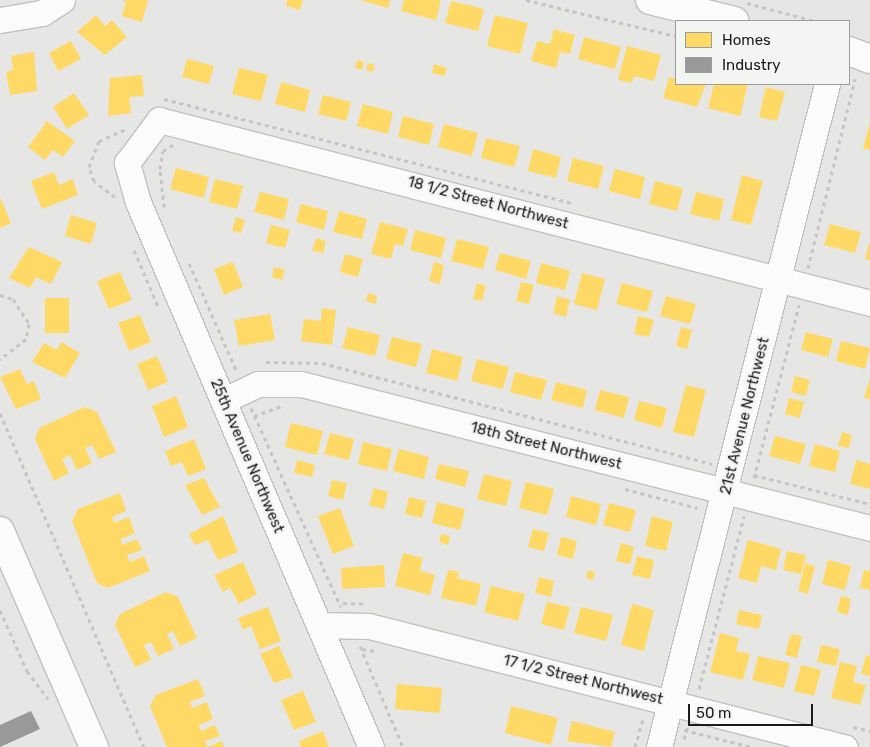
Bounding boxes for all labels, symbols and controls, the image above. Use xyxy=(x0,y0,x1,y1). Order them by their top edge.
legend xyxy=(675,20,850,85)
text: Homes xyxy=(722,31,771,49)
text: Industry xyxy=(722,56,781,74)
street label: 18 1/2 Street Northwest xyxy=(406,173,570,233)
street label: 21st Avenue Northwest xyxy=(717,335,773,497)
street label: 25th Avenue Northwest xyxy=(206,376,288,536)
street label: 18th Street Northwest xyxy=(469,419,623,473)
street label: 17 1/2 Street Northwest xyxy=(501,651,665,709)
scale bar xyxy=(690,694,815,726)
text: 50 m xyxy=(696,704,731,722)

